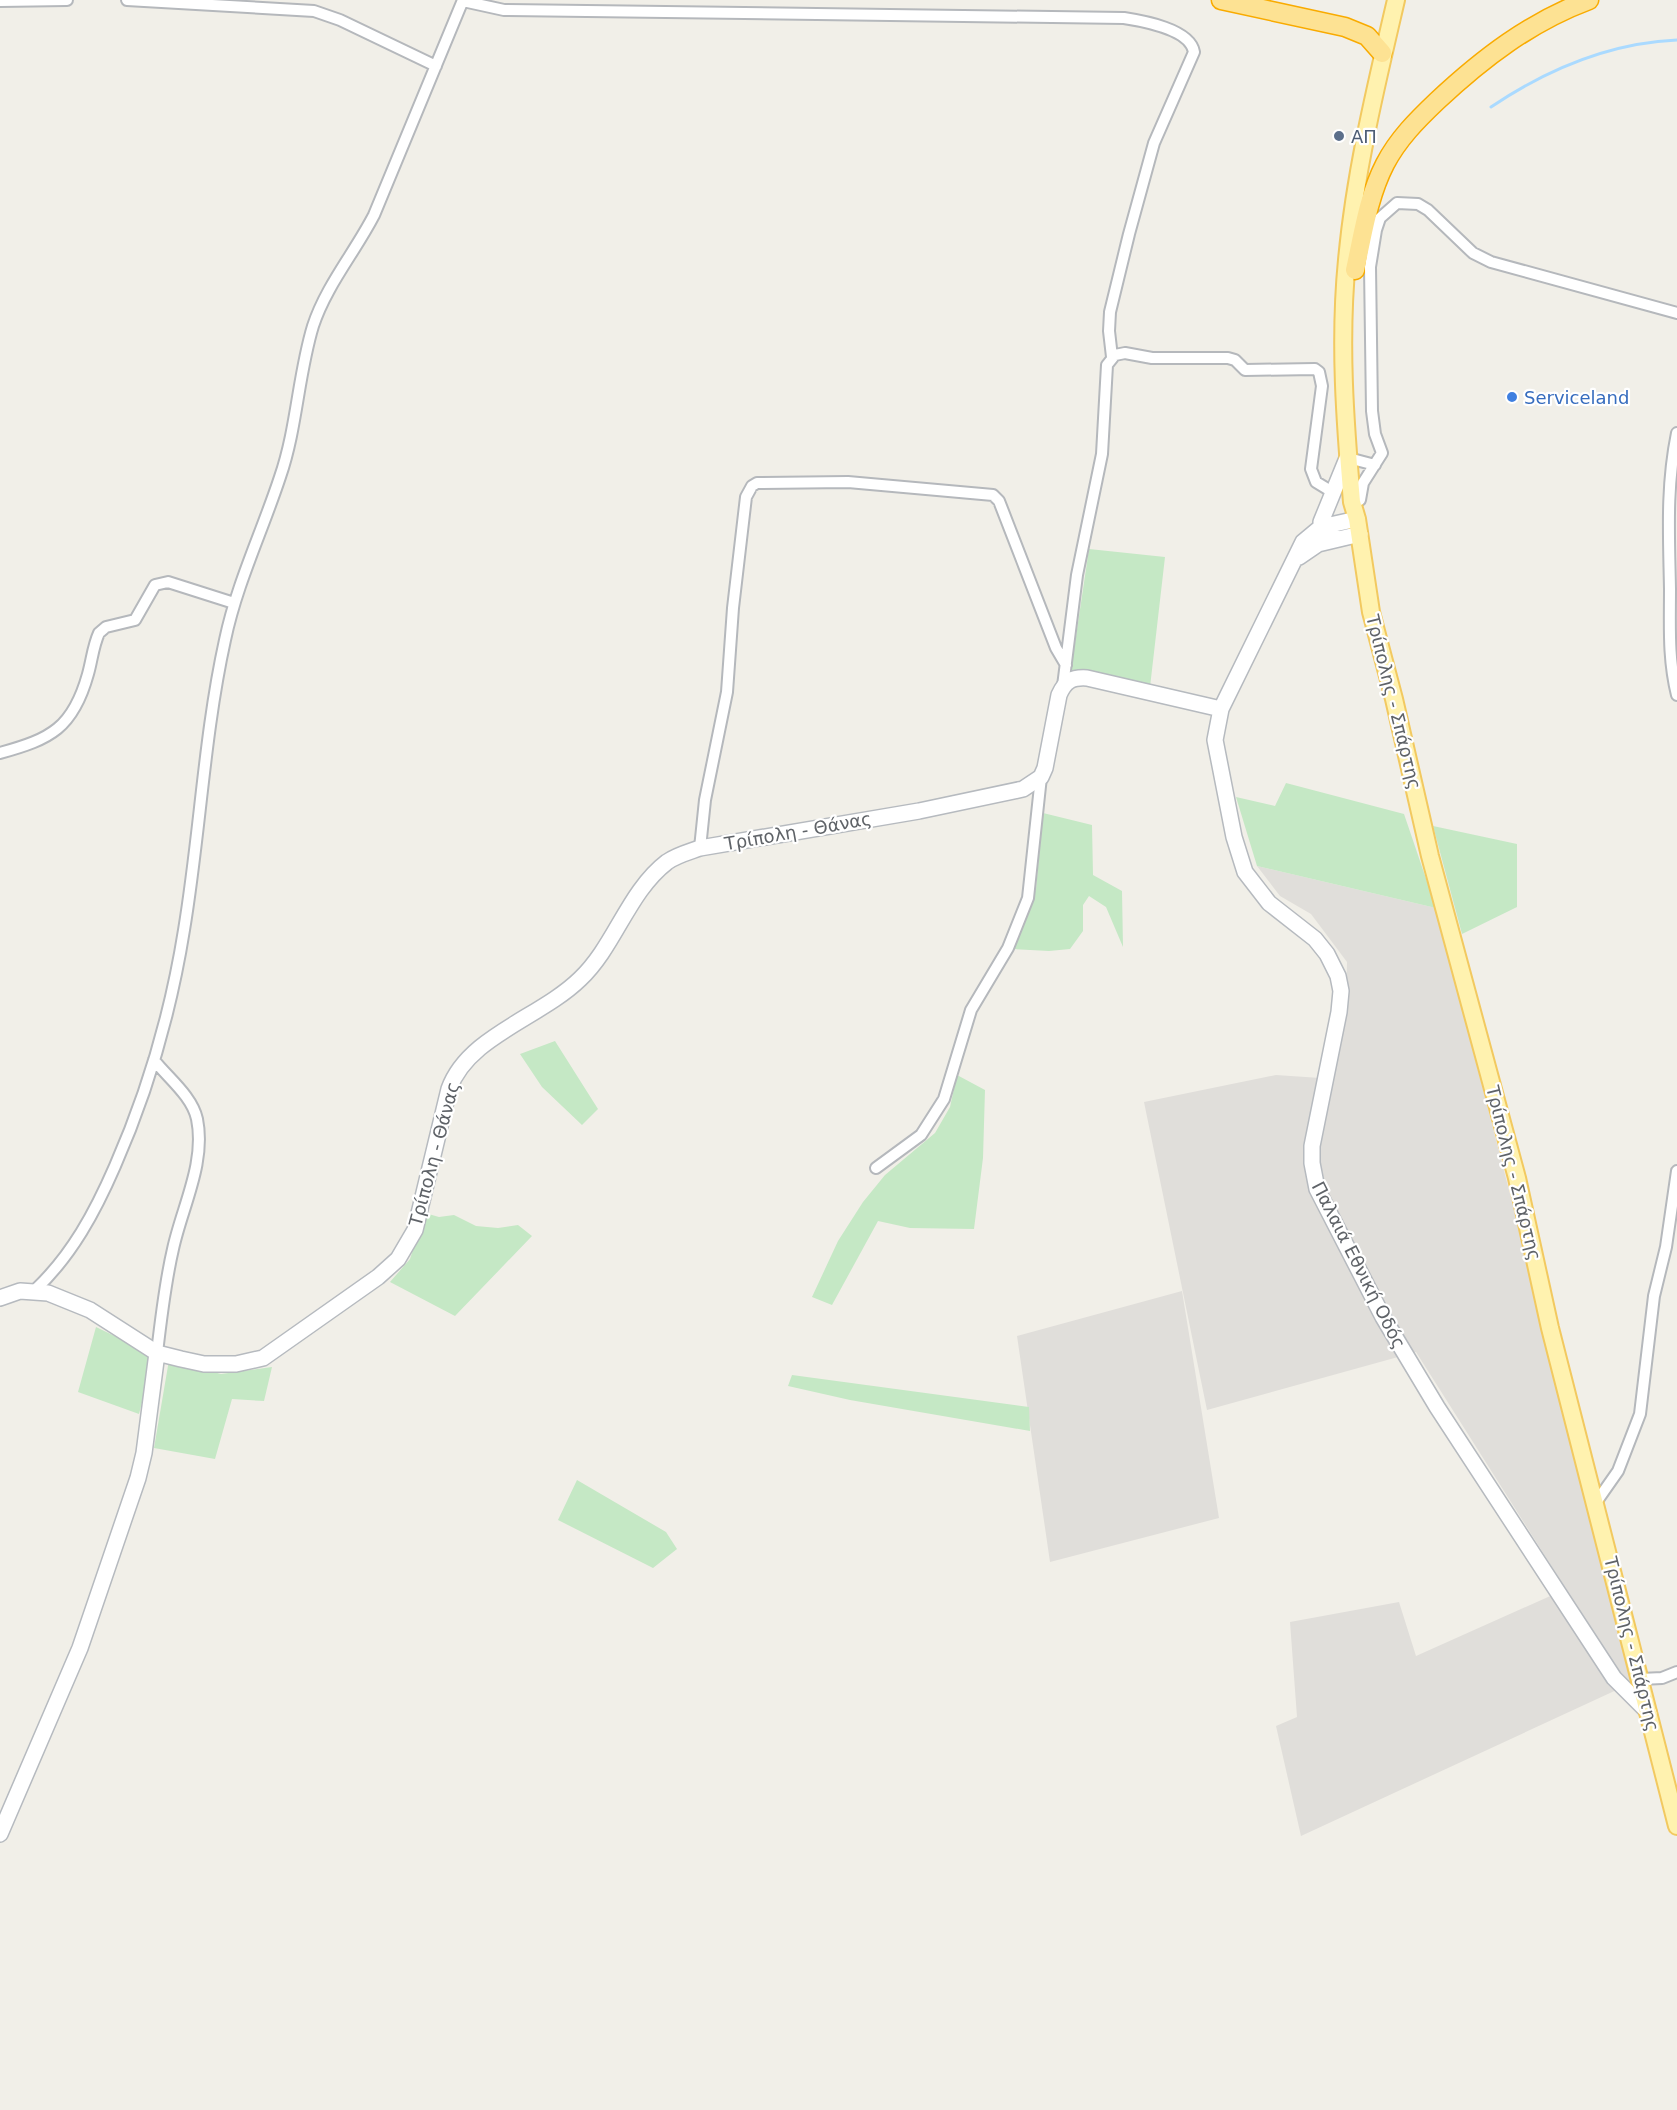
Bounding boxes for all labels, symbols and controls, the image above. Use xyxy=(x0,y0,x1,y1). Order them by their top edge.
place label: ΑΠ xyxy=(1351,126,1377,147)
marker: ΑΠ xyxy=(1332,129,1346,143)
place label: Serviceland xyxy=(1524,387,1629,408)
marker: Serviceland xyxy=(1505,390,1519,404)
street label: Τρίπολης - Σπάρτης xyxy=(1362,612,1426,792)
street label: Τρίπολη - Θάνας xyxy=(722,808,873,854)
street label: Τρίπολη - Θάνας xyxy=(404,1079,463,1230)
street label: Τρίπολης - Σπάρτης xyxy=(1482,1083,1546,1263)
street label: Παλαιά Εθνική Οδός xyxy=(1308,1178,1410,1352)
street label: Τρίπολης - Σπάρτης xyxy=(1600,1554,1664,1734)

